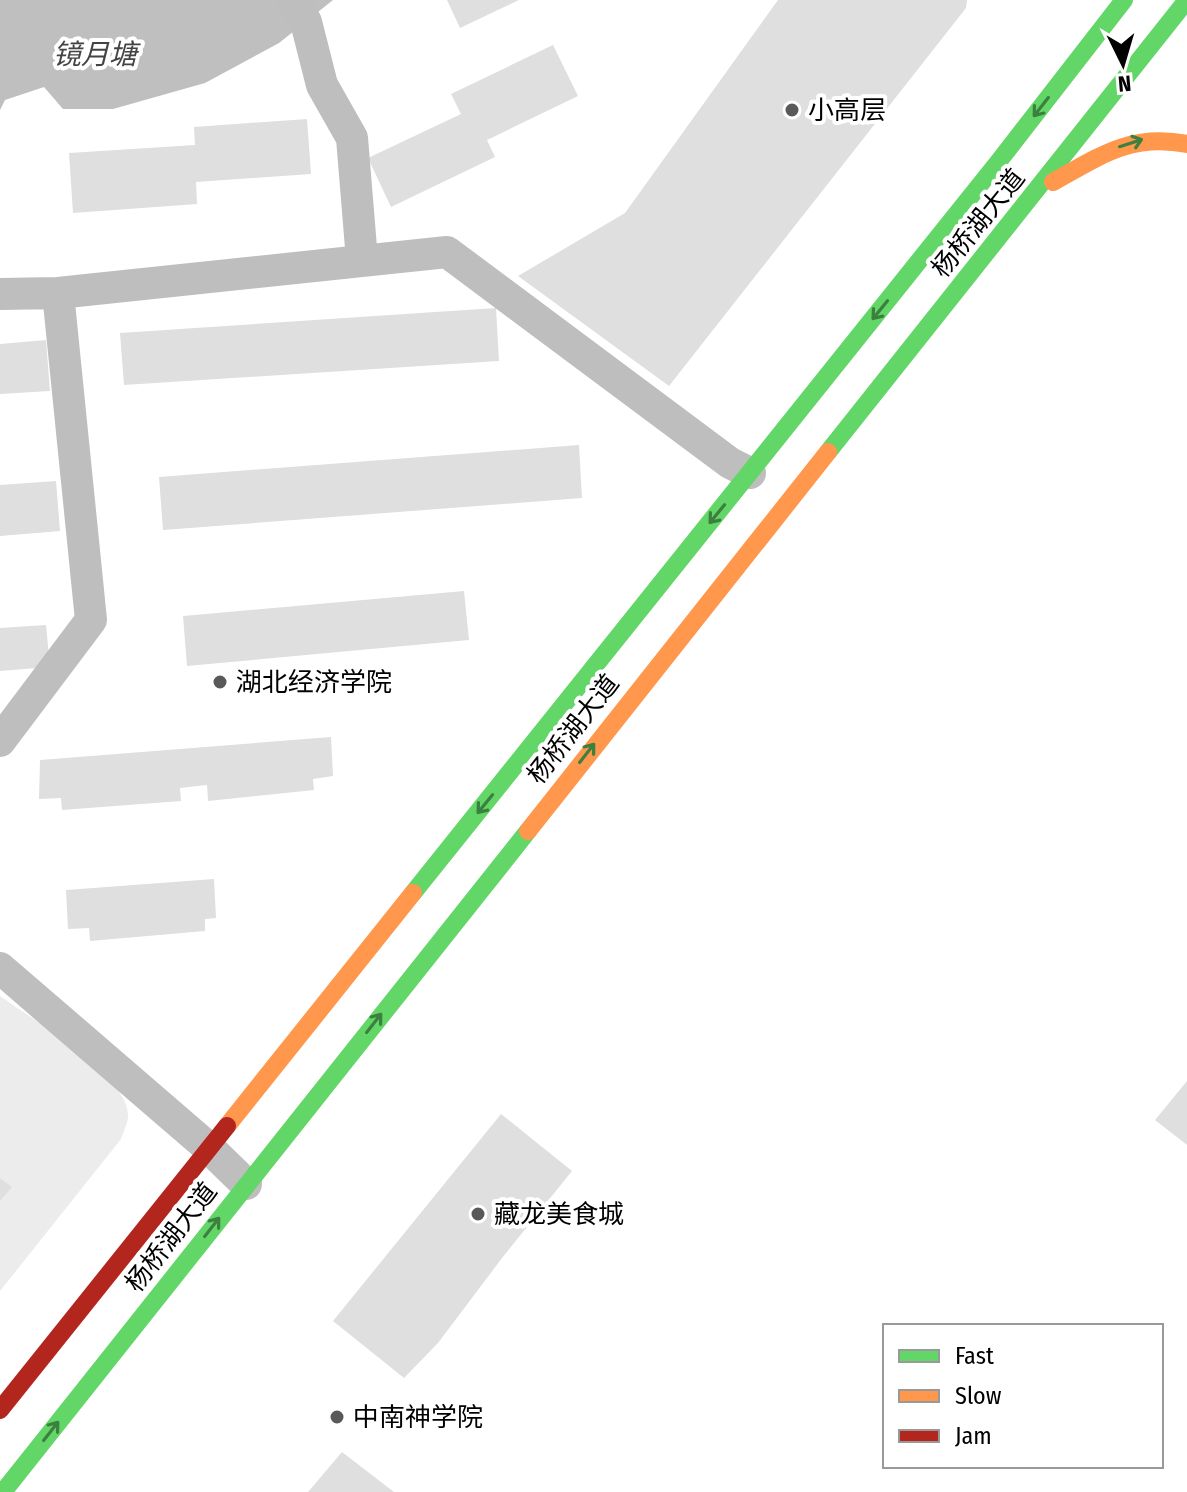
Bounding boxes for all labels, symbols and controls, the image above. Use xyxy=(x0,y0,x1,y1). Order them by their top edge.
north arrow xyxy=(1083,24,1163,104)
water label: 镜月塘 xyxy=(53,38,141,71)
text: N xyxy=(1117,69,1132,97)
place label: 小高层 xyxy=(808,95,886,126)
one-way arrow xyxy=(1033,96,1050,117)
marker: 小高层 xyxy=(783,101,801,119)
one-way arrow xyxy=(1118,135,1143,150)
street label: 杨桥湖大道 xyxy=(925,163,1031,284)
one-way arrow xyxy=(871,299,889,320)
one-way arrow xyxy=(709,503,727,524)
place label: 湖北经济学院 xyxy=(236,667,392,698)
street label: 杨桥湖大道 xyxy=(521,669,626,790)
marker: 湖北经济学院 xyxy=(211,673,229,691)
one-way arrow xyxy=(579,743,596,764)
one-way arrow xyxy=(477,793,494,814)
one-way arrow xyxy=(365,1013,382,1034)
street label: 杨桥湖大道 xyxy=(119,1177,224,1298)
place label: 藏龙美食城 xyxy=(494,1199,624,1230)
marker: 藏龙美食城 xyxy=(469,1205,487,1223)
one-way arrow xyxy=(204,1217,221,1238)
legend xyxy=(883,1324,1163,1468)
text: Fast xyxy=(955,1342,994,1370)
text: Slow xyxy=(955,1382,1002,1410)
place label: 中南神学院 xyxy=(353,1402,483,1433)
marker: 中南神学院 xyxy=(328,1408,346,1426)
one-way arrow xyxy=(43,1421,60,1442)
text: Jam xyxy=(955,1422,992,1450)

